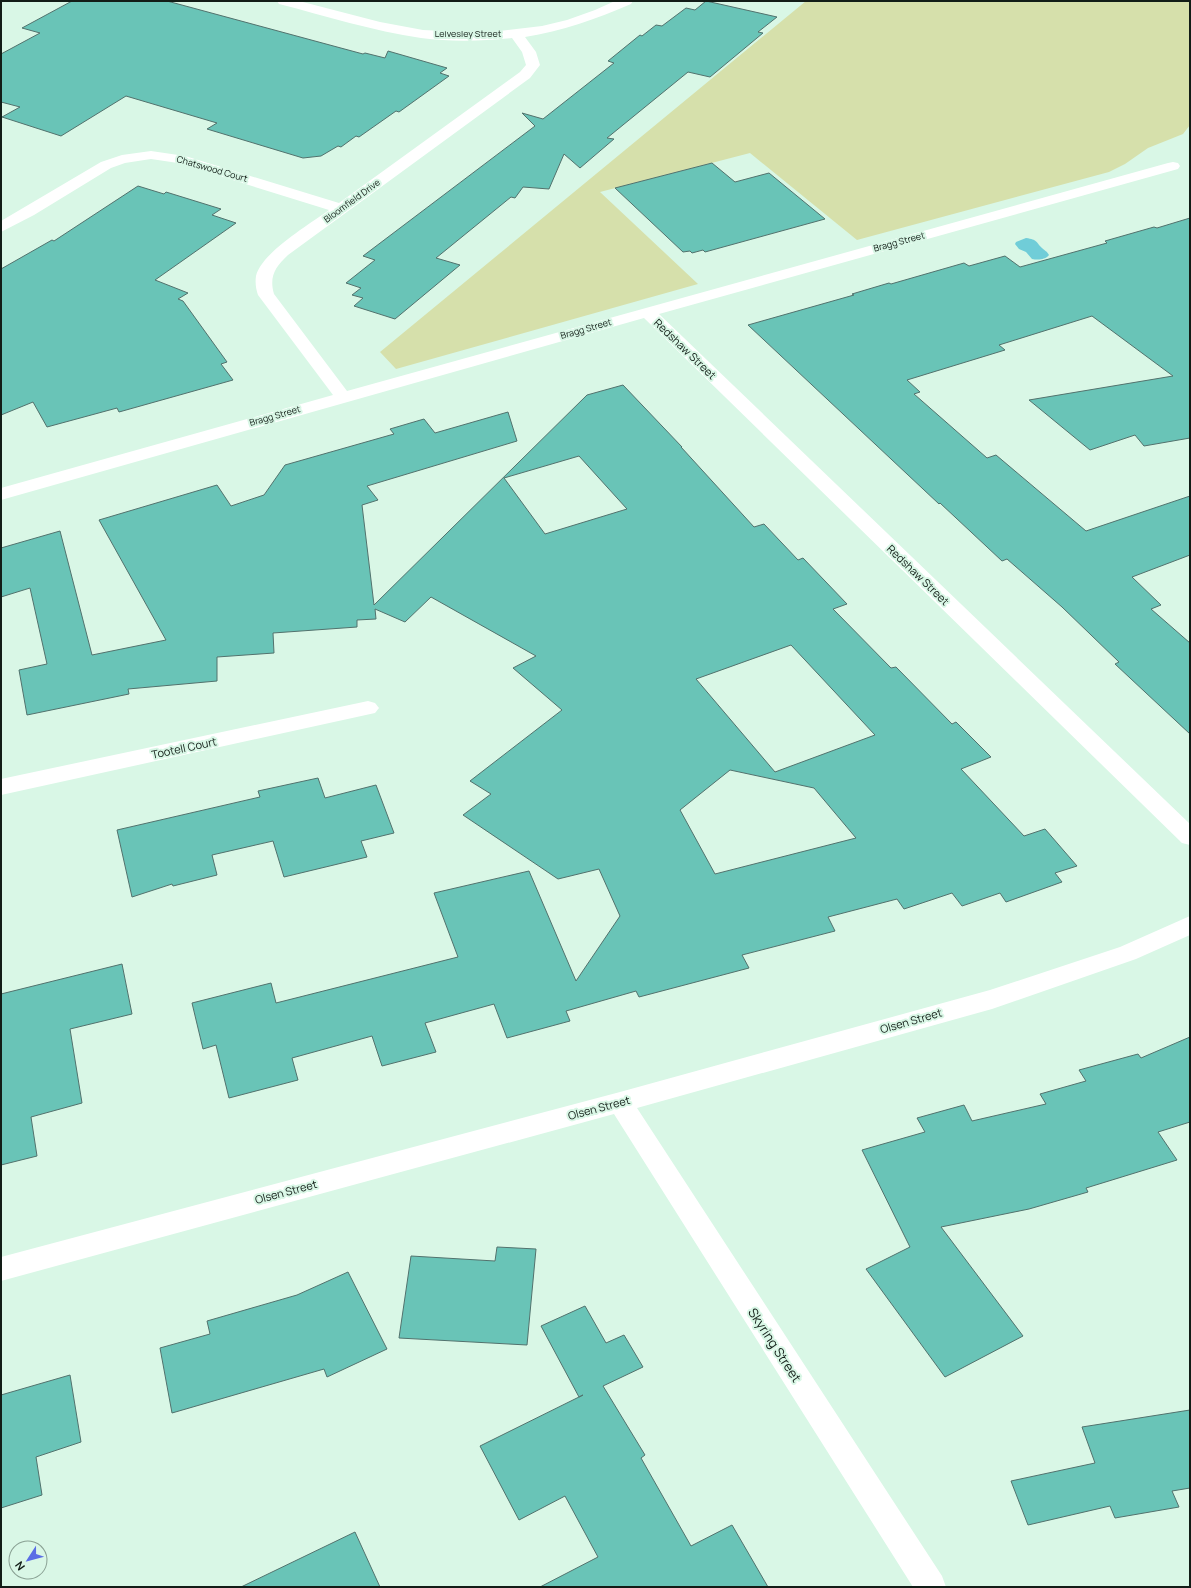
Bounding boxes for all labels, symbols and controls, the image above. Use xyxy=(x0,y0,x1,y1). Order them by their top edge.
street label: Leivesley Street xyxy=(435,27,502,40)
street label: Chatswood Court xyxy=(175,152,250,185)
street label: Bloomfield Drive xyxy=(321,176,383,226)
street label: Bragg Street xyxy=(872,228,926,255)
street label: Bragg Street xyxy=(559,315,613,342)
street label: Redshaw Street xyxy=(651,315,720,382)
street label: Bragg Street xyxy=(248,402,302,429)
street label: Redshaw Street xyxy=(884,541,953,608)
street label: Tootell Court xyxy=(150,733,218,762)
street label: Olsen Street xyxy=(878,1005,944,1036)
street label: Olsen Street xyxy=(566,1092,632,1123)
street label: Olsen Street xyxy=(253,1176,319,1207)
street label: Skyring Street xyxy=(744,1304,806,1386)
north arrow xyxy=(8,1540,48,1580)
text: N xyxy=(11,1558,28,1574)

